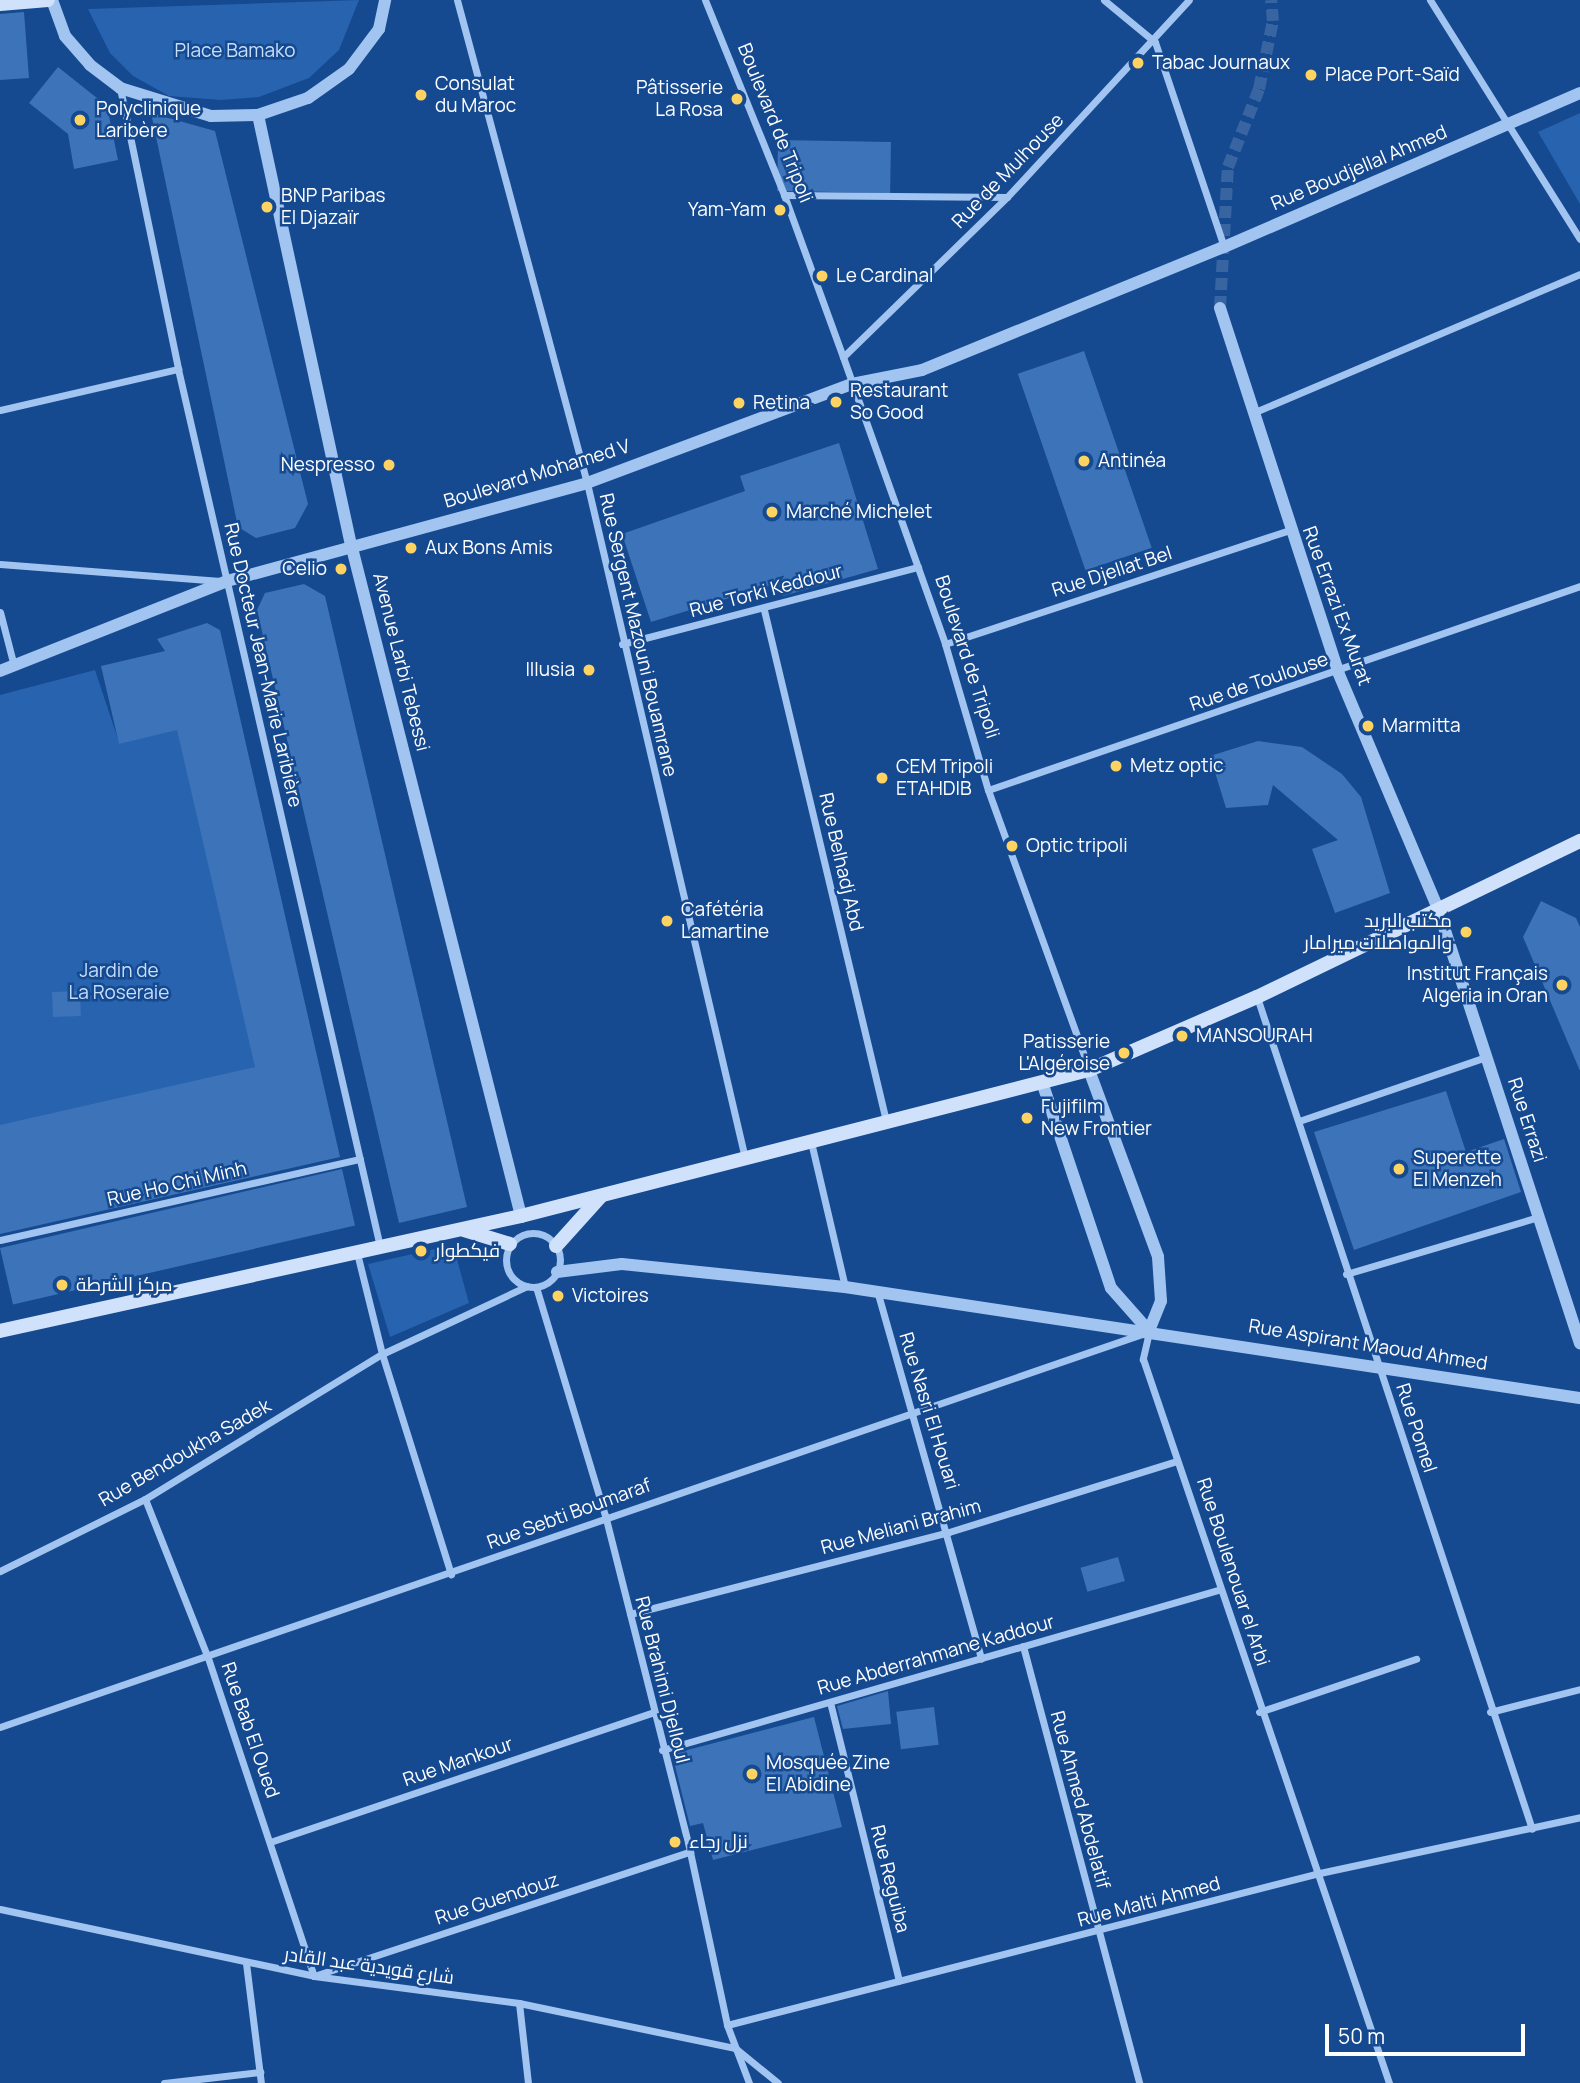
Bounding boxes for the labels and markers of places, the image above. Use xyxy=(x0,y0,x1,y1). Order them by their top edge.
place label: Tabac Journaux xyxy=(1152,52,1290,74)
marker: Tabac Journaux xyxy=(1130,55,1146,71)
place label: Place Port-Saïd xyxy=(1325,64,1460,86)
marker: Place Port-Saïd xyxy=(1303,67,1319,83)
place label: Consulat du Maroc xyxy=(435,73,516,117)
place label: Pâtisserie La Rosa xyxy=(636,77,723,121)
marker: Consulat du Maroc xyxy=(413,87,429,103)
marker: Pâtisserie La Rosa xyxy=(729,91,745,107)
place label: Polyclinique Laribère xyxy=(96,98,201,142)
marker: Polyclinique Laribère xyxy=(70,110,90,130)
place label: BNP Paribas El Djazaïr xyxy=(281,185,386,229)
marker: BNP Paribas El Djazaïr xyxy=(259,199,275,215)
place label: Yam-Yam xyxy=(688,199,766,221)
marker: Yam-Yam xyxy=(772,202,788,218)
place label: Le Cardinal xyxy=(836,265,933,287)
marker: Le Cardinal xyxy=(814,268,830,284)
place label: Restaurant So Good xyxy=(850,380,948,424)
place label: Retina xyxy=(753,392,810,414)
marker: Restaurant So Good xyxy=(828,394,844,410)
marker: Retina xyxy=(731,395,747,411)
place label: Antinéa xyxy=(1098,450,1166,472)
marker: Antinéa xyxy=(1076,453,1092,469)
place label: Nespresso xyxy=(281,454,375,476)
marker: Nespresso xyxy=(381,457,397,473)
place label: Marché Michelet xyxy=(786,501,932,523)
marker: Marché Michelet xyxy=(764,504,780,520)
place label: Aux Bons Amis xyxy=(425,537,553,559)
marker: Aux Bons Amis xyxy=(403,540,419,556)
place label: Celio xyxy=(282,558,327,580)
marker: Celio xyxy=(333,561,349,577)
place label: Illusia xyxy=(525,659,575,681)
marker: Illusia xyxy=(581,662,597,678)
place label: Marmitta xyxy=(1382,715,1461,737)
marker: Marmitta xyxy=(1360,718,1376,734)
place label: Metz optic xyxy=(1130,755,1224,777)
place label: CEM Tripoli ETAHDIB xyxy=(896,756,993,800)
marker: Metz optic xyxy=(1108,758,1124,774)
marker: CEM Tripoli ETAHDIB xyxy=(874,770,890,786)
place label: Optic tripoli xyxy=(1026,835,1128,857)
marker: Optic tripoli xyxy=(1004,838,1020,854)
place label: Cafétéria Lamartine xyxy=(681,899,769,943)
place label: مكتب البريد والمواصلات ميرامار xyxy=(1304,910,1452,954)
marker: Cafétéria Lamartine xyxy=(659,913,675,929)
marker: مكتب البريد والمواصلات ميرامار xyxy=(1458,924,1474,940)
place label: Institut Français Algeria in Oran xyxy=(1407,963,1548,1007)
marker: Institut Français Algeria in Oran xyxy=(1554,977,1570,993)
place label: MANSOURAH xyxy=(1196,1025,1313,1047)
marker: MANSOURAH xyxy=(1174,1028,1190,1044)
place label: Patisserie L'Algéroise xyxy=(1019,1031,1110,1075)
marker: Patisserie L'Algéroise xyxy=(1116,1045,1132,1061)
place label: Fujifilm New Frontier xyxy=(1041,1096,1152,1140)
marker: Fujifilm New Frontier xyxy=(1019,1110,1035,1126)
place label: Superette El Menzeh xyxy=(1413,1147,1502,1191)
marker: Superette El Menzeh xyxy=(1391,1161,1407,1177)
place label: فيكطوار xyxy=(435,1240,500,1262)
marker: فيكطوار xyxy=(413,1243,429,1259)
place label: مركز الشرطة xyxy=(76,1274,172,1296)
marker: مركز الشرطة xyxy=(54,1277,70,1293)
place label: Victoires xyxy=(572,1285,649,1307)
marker: Victoires xyxy=(550,1288,566,1304)
place label: Mosquée Zine El Abidine xyxy=(766,1752,890,1796)
marker: Mosquée Zine El Abidine xyxy=(744,1766,760,1782)
place label: نزل رجاء xyxy=(689,1831,748,1853)
marker: نزل رجاء xyxy=(667,1834,683,1850)

